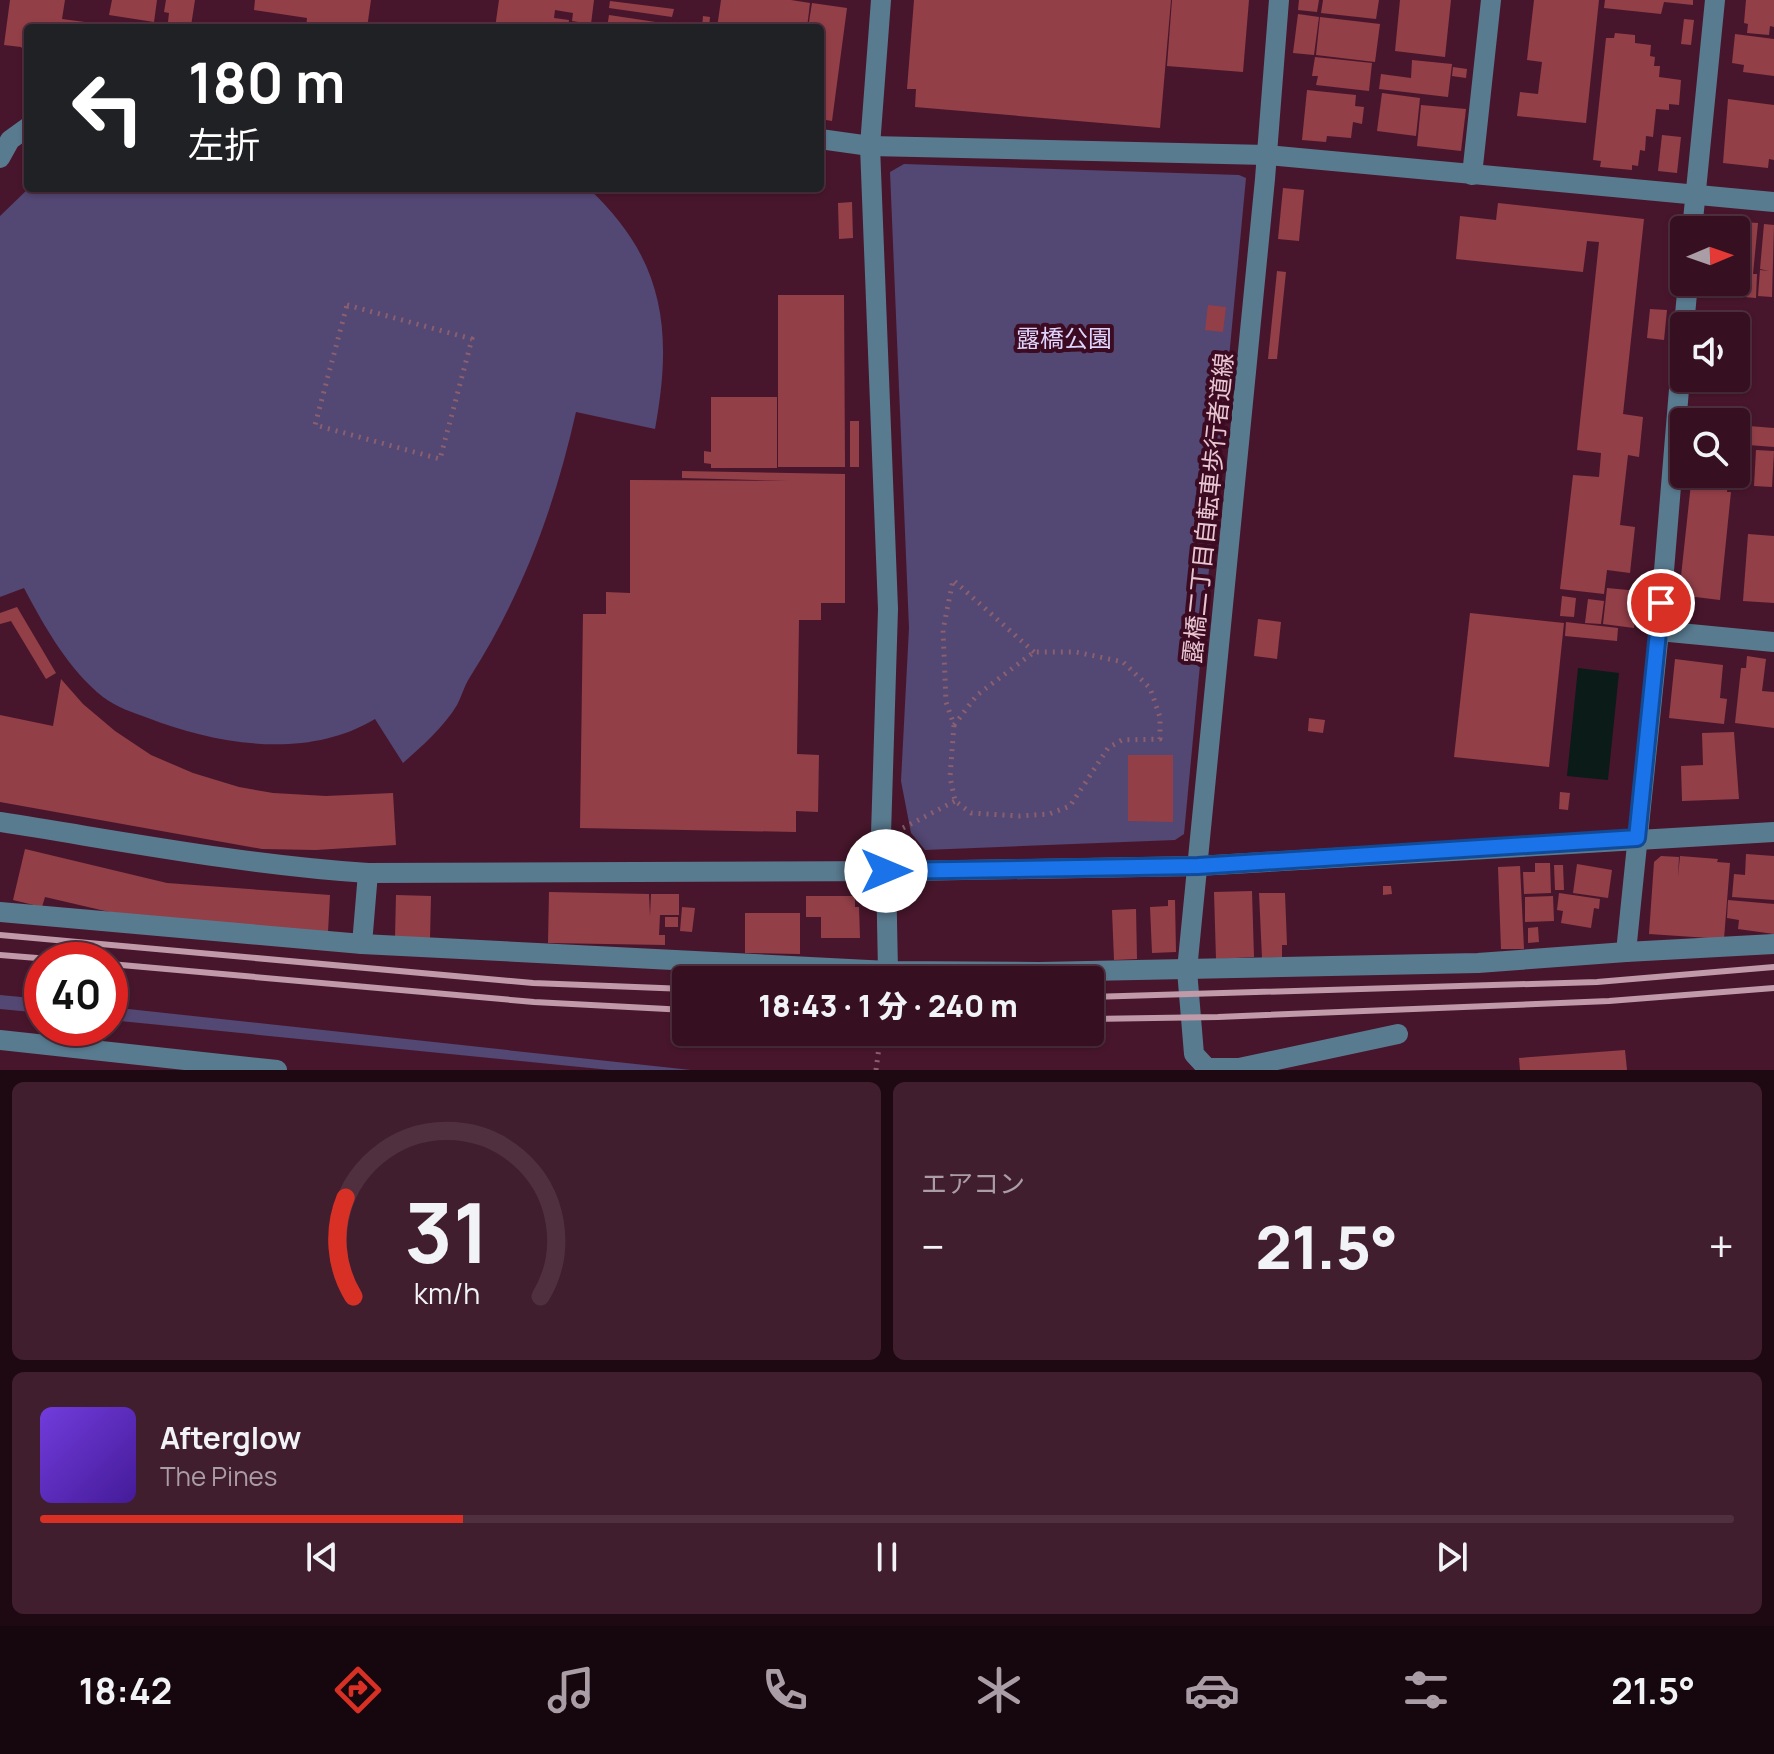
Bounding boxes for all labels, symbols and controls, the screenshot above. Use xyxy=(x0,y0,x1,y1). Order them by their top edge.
text: 180 m xyxy=(188,43,345,120)
icon: left xyxy=(56,56,160,160)
text: 左折 xyxy=(188,120,260,169)
north arrow xyxy=(1670,216,1750,296)
map controls xyxy=(1670,216,1750,488)
button: sound xyxy=(1670,312,1750,392)
park label: 露橋公園 xyxy=(1016,321,1112,354)
street label: 露橋二丁目自転車歩行者道線 xyxy=(1174,351,1240,665)
button: search xyxy=(1670,408,1750,488)
pin xyxy=(1627,569,1695,637)
icon: arrive xyxy=(1639,581,1683,625)
position arrow xyxy=(844,829,928,913)
speed limit sign: 40 xyxy=(24,942,128,1046)
text: 18:43 · 1 分 · 240 m xyxy=(758,985,1018,1026)
text: エアコン xyxy=(921,1165,1025,1201)
text: 31 xyxy=(404,1174,489,1288)
text: 21.5° xyxy=(1255,1205,1398,1287)
text: − xyxy=(921,1216,945,1276)
text: + xyxy=(1709,1216,1734,1276)
text: km/h xyxy=(413,1274,480,1313)
text: Afterglow xyxy=(160,1417,301,1458)
text: The Pines xyxy=(160,1458,277,1494)
icon: previous xyxy=(300,1535,344,1579)
icon: pause xyxy=(865,1535,909,1579)
icon: next xyxy=(1430,1535,1474,1579)
icon: directions xyxy=(330,1662,386,1718)
icon: music xyxy=(543,1662,599,1718)
icon: phone xyxy=(757,1662,813,1718)
icon: climate xyxy=(971,1662,1027,1718)
icon: car xyxy=(1184,1662,1240,1718)
icon: filters xyxy=(1398,1662,1454,1718)
text: 18:42 xyxy=(79,1666,172,1715)
text: 21.5° xyxy=(1611,1666,1695,1715)

